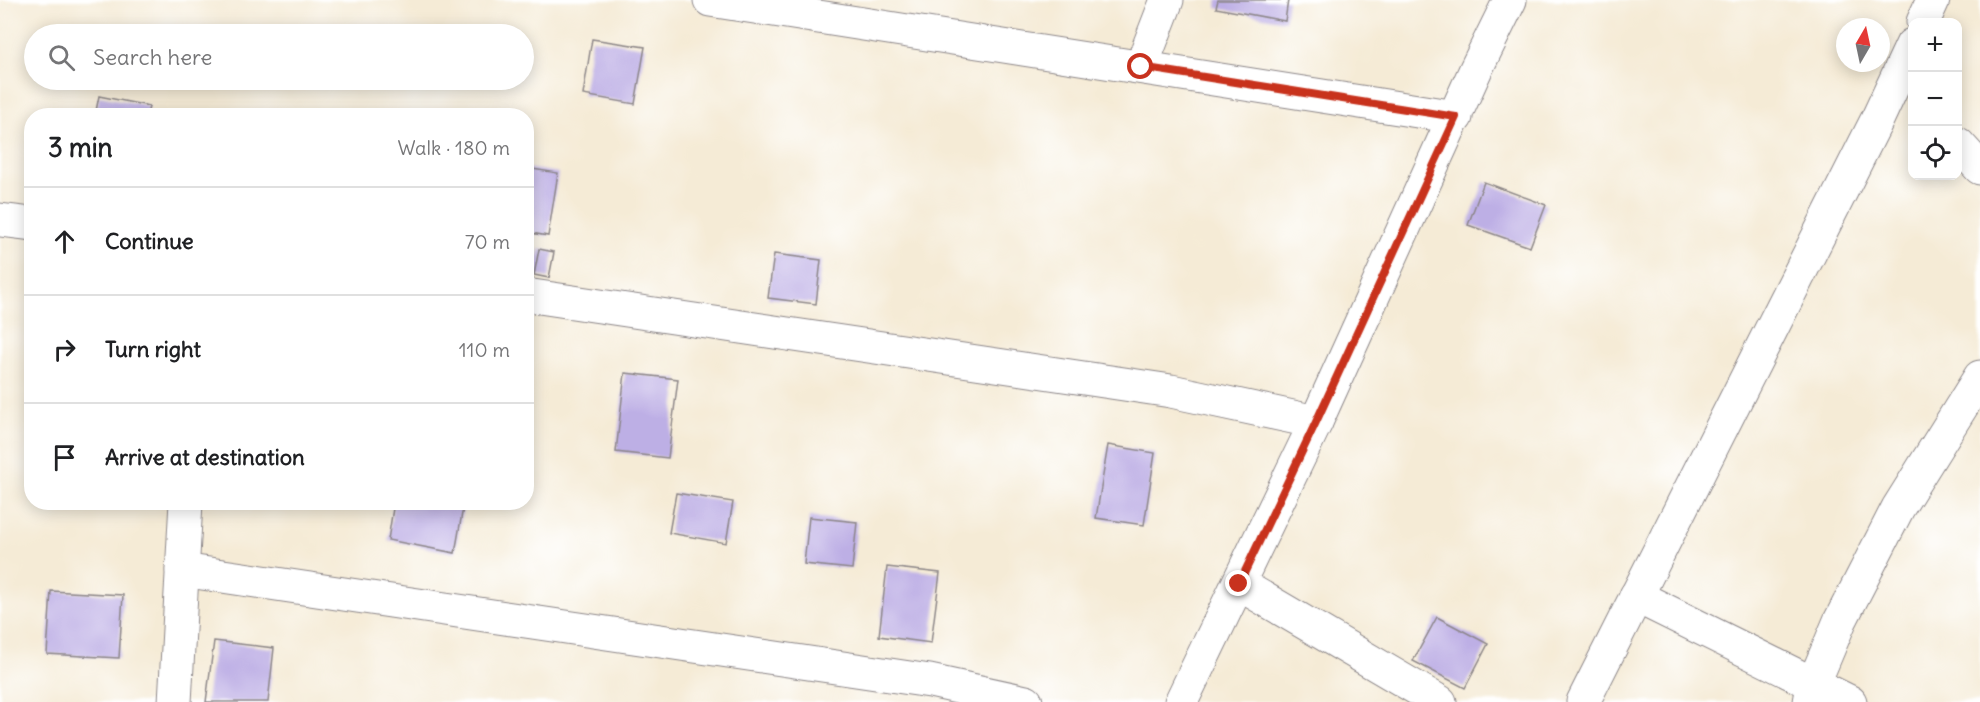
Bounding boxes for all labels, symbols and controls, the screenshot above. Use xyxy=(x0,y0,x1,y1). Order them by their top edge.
north arrow xyxy=(1836,18,1890,72)
map controls xyxy=(1908,18,1962,180)
button: + xyxy=(1908,18,1962,72)
search box xyxy=(24,24,534,90)
icon: search xyxy=(45,41,78,74)
text: Search here xyxy=(93,43,212,71)
route start xyxy=(1127,53,1153,79)
button: − xyxy=(1908,72,1962,126)
button: locate xyxy=(1908,126,1962,180)
text: 3 min xyxy=(48,131,113,164)
text: Walk · 180 m xyxy=(398,135,510,160)
icon: ahead xyxy=(48,225,81,258)
text: Continue xyxy=(105,227,194,255)
text: 70 m xyxy=(465,229,510,254)
icon: right xyxy=(48,333,81,366)
text: Turn right xyxy=(105,335,201,363)
text: 110 m xyxy=(459,337,510,362)
icon: arrive xyxy=(48,441,81,474)
text: Arrive at destination xyxy=(105,443,305,471)
route end xyxy=(1225,570,1251,596)

